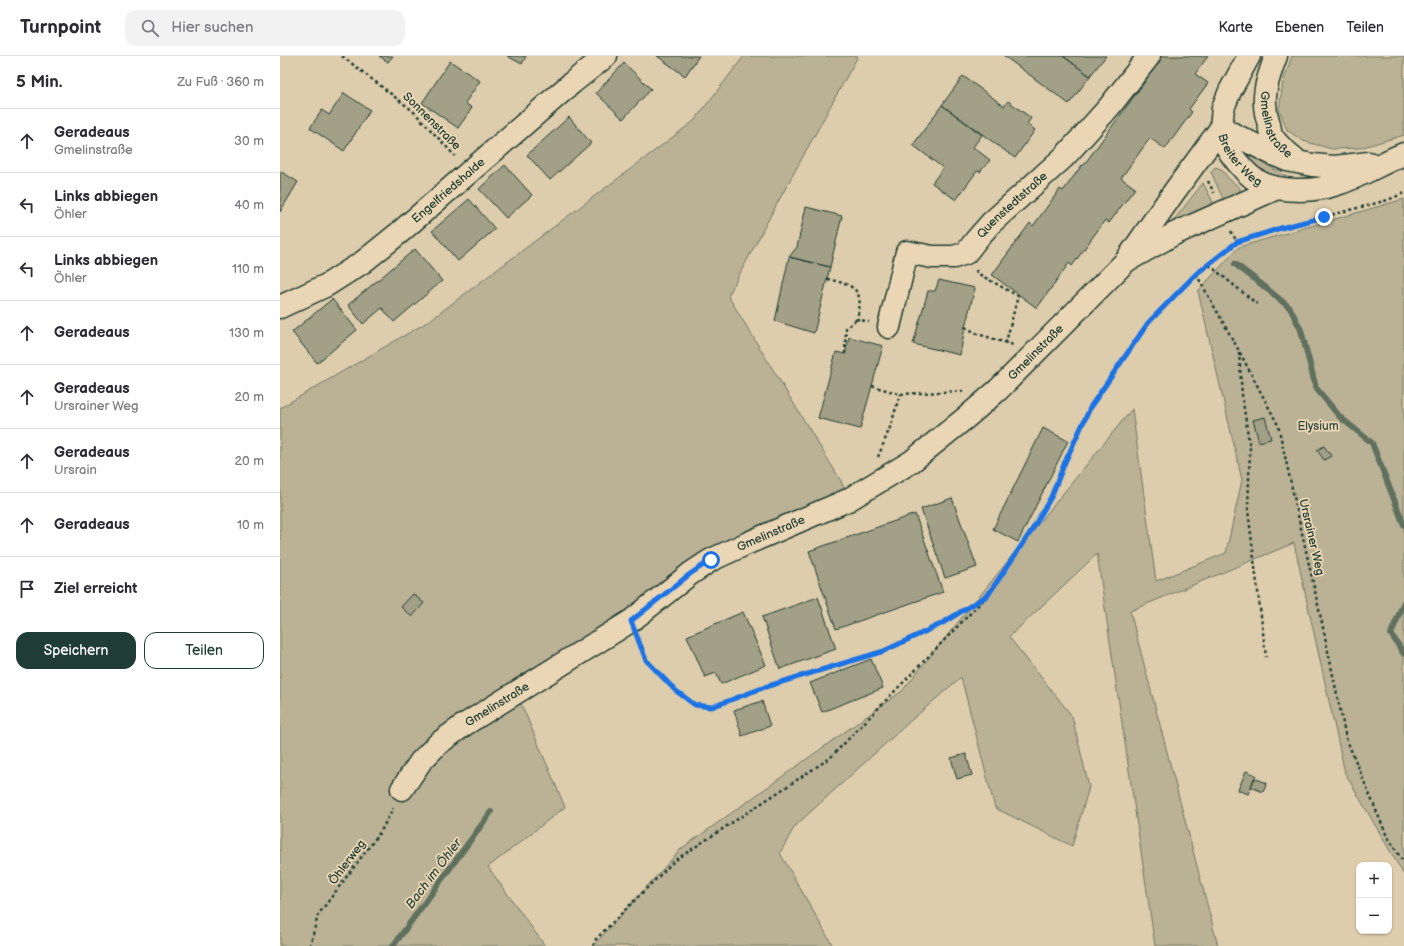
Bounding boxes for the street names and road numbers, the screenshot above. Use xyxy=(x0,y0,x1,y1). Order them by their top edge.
street label: Sonnenstraße xyxy=(400,89,464,153)
street label: Gmelinstraße xyxy=(1257,90,1295,162)
street label: Breiter Weg xyxy=(1214,132,1264,190)
street label: Engelfriedshalde xyxy=(409,155,488,227)
street label: Quenstedtstraße xyxy=(974,169,1051,242)
street label: Gmelinstraße xyxy=(1005,321,1067,384)
street label: Ursrainer Weg xyxy=(1295,497,1328,577)
street label: Gmelinstraße xyxy=(735,512,807,555)
street label: Gmelinstraße xyxy=(462,679,532,730)
street label: Öhlerweg xyxy=(325,836,369,888)

